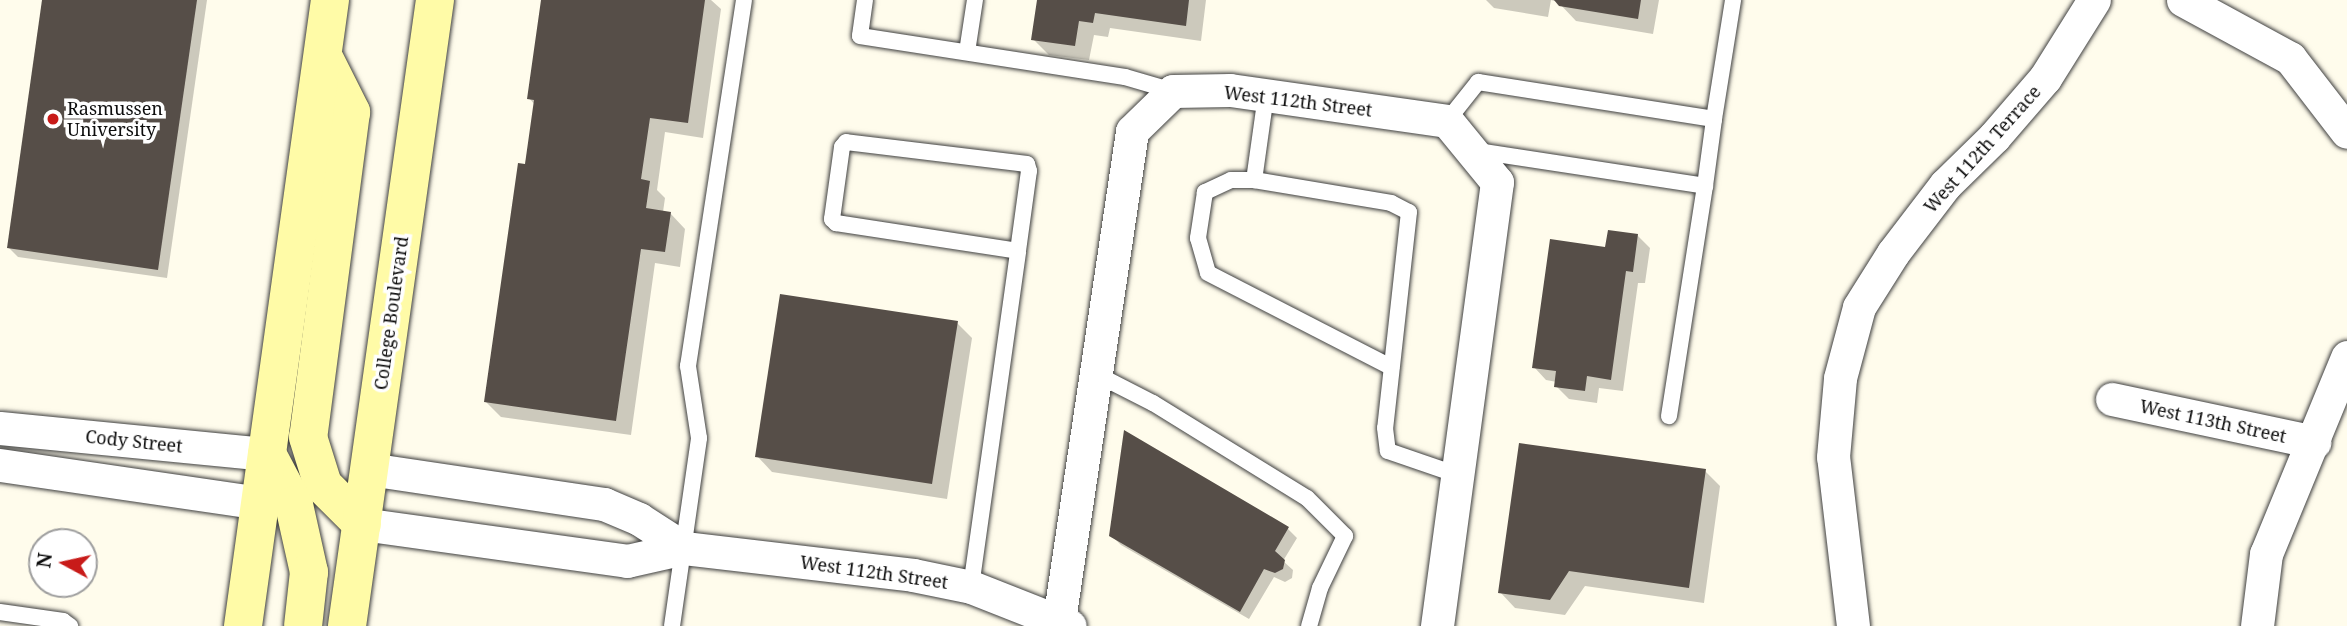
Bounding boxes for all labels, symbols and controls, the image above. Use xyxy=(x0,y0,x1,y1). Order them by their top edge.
street label: West 112th Street xyxy=(1223,81,1373,121)
street label: West 112th Terrace xyxy=(1919,81,2045,217)
place label: Rasmussen University xyxy=(67,98,163,140)
marker: Rasmussen University xyxy=(45,111,61,127)
street label: College Boulevard xyxy=(370,235,412,391)
street label: West 113th Street xyxy=(2138,395,2288,447)
street label: Cody Street xyxy=(84,425,184,457)
north arrow xyxy=(28,528,98,598)
text: N xyxy=(30,551,58,570)
street label: West 112th Street xyxy=(799,551,949,593)

